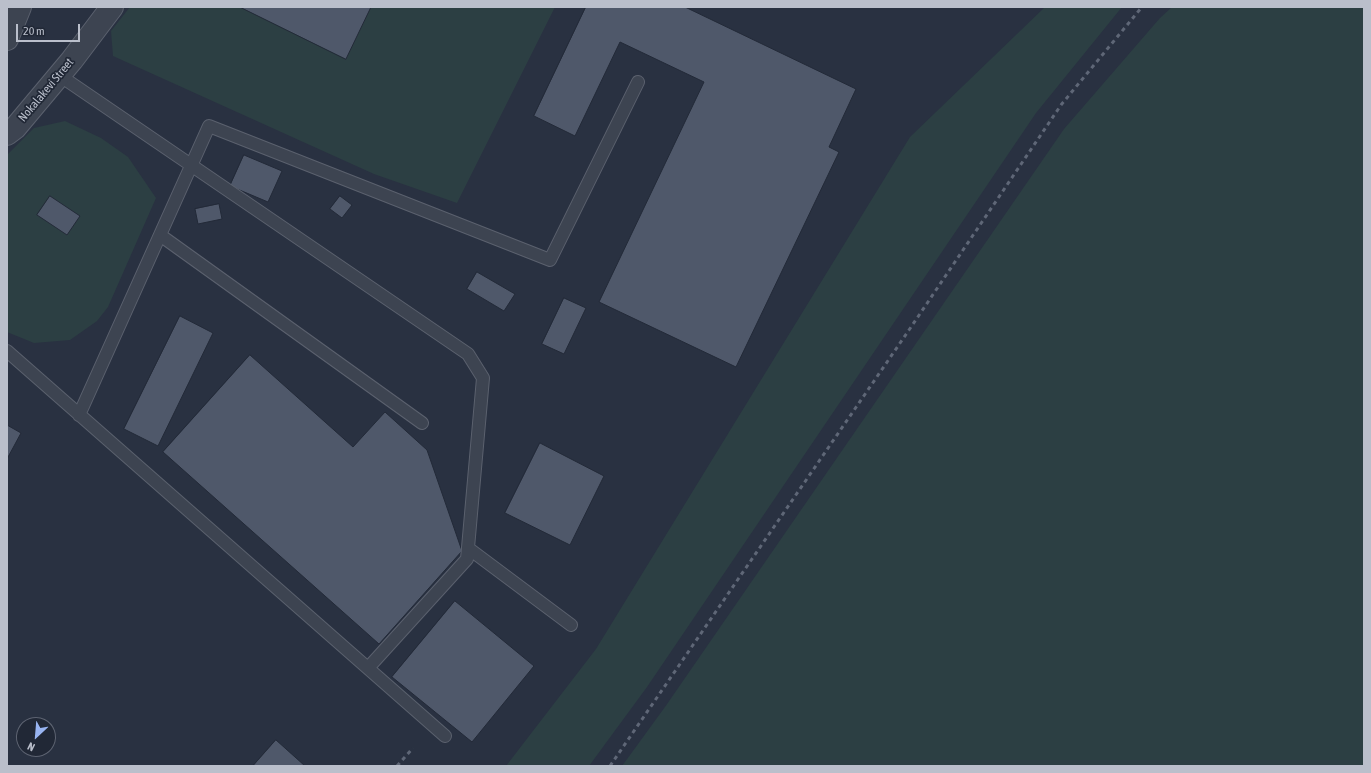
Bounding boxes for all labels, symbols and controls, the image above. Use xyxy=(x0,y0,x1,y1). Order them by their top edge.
scale bar xyxy=(18,16,82,42)
text: 20 m xyxy=(23,24,45,38)
street label: Nokalakevi Street xyxy=(15,55,77,125)
north arrow xyxy=(16,717,56,757)
text: N xyxy=(26,740,37,754)

